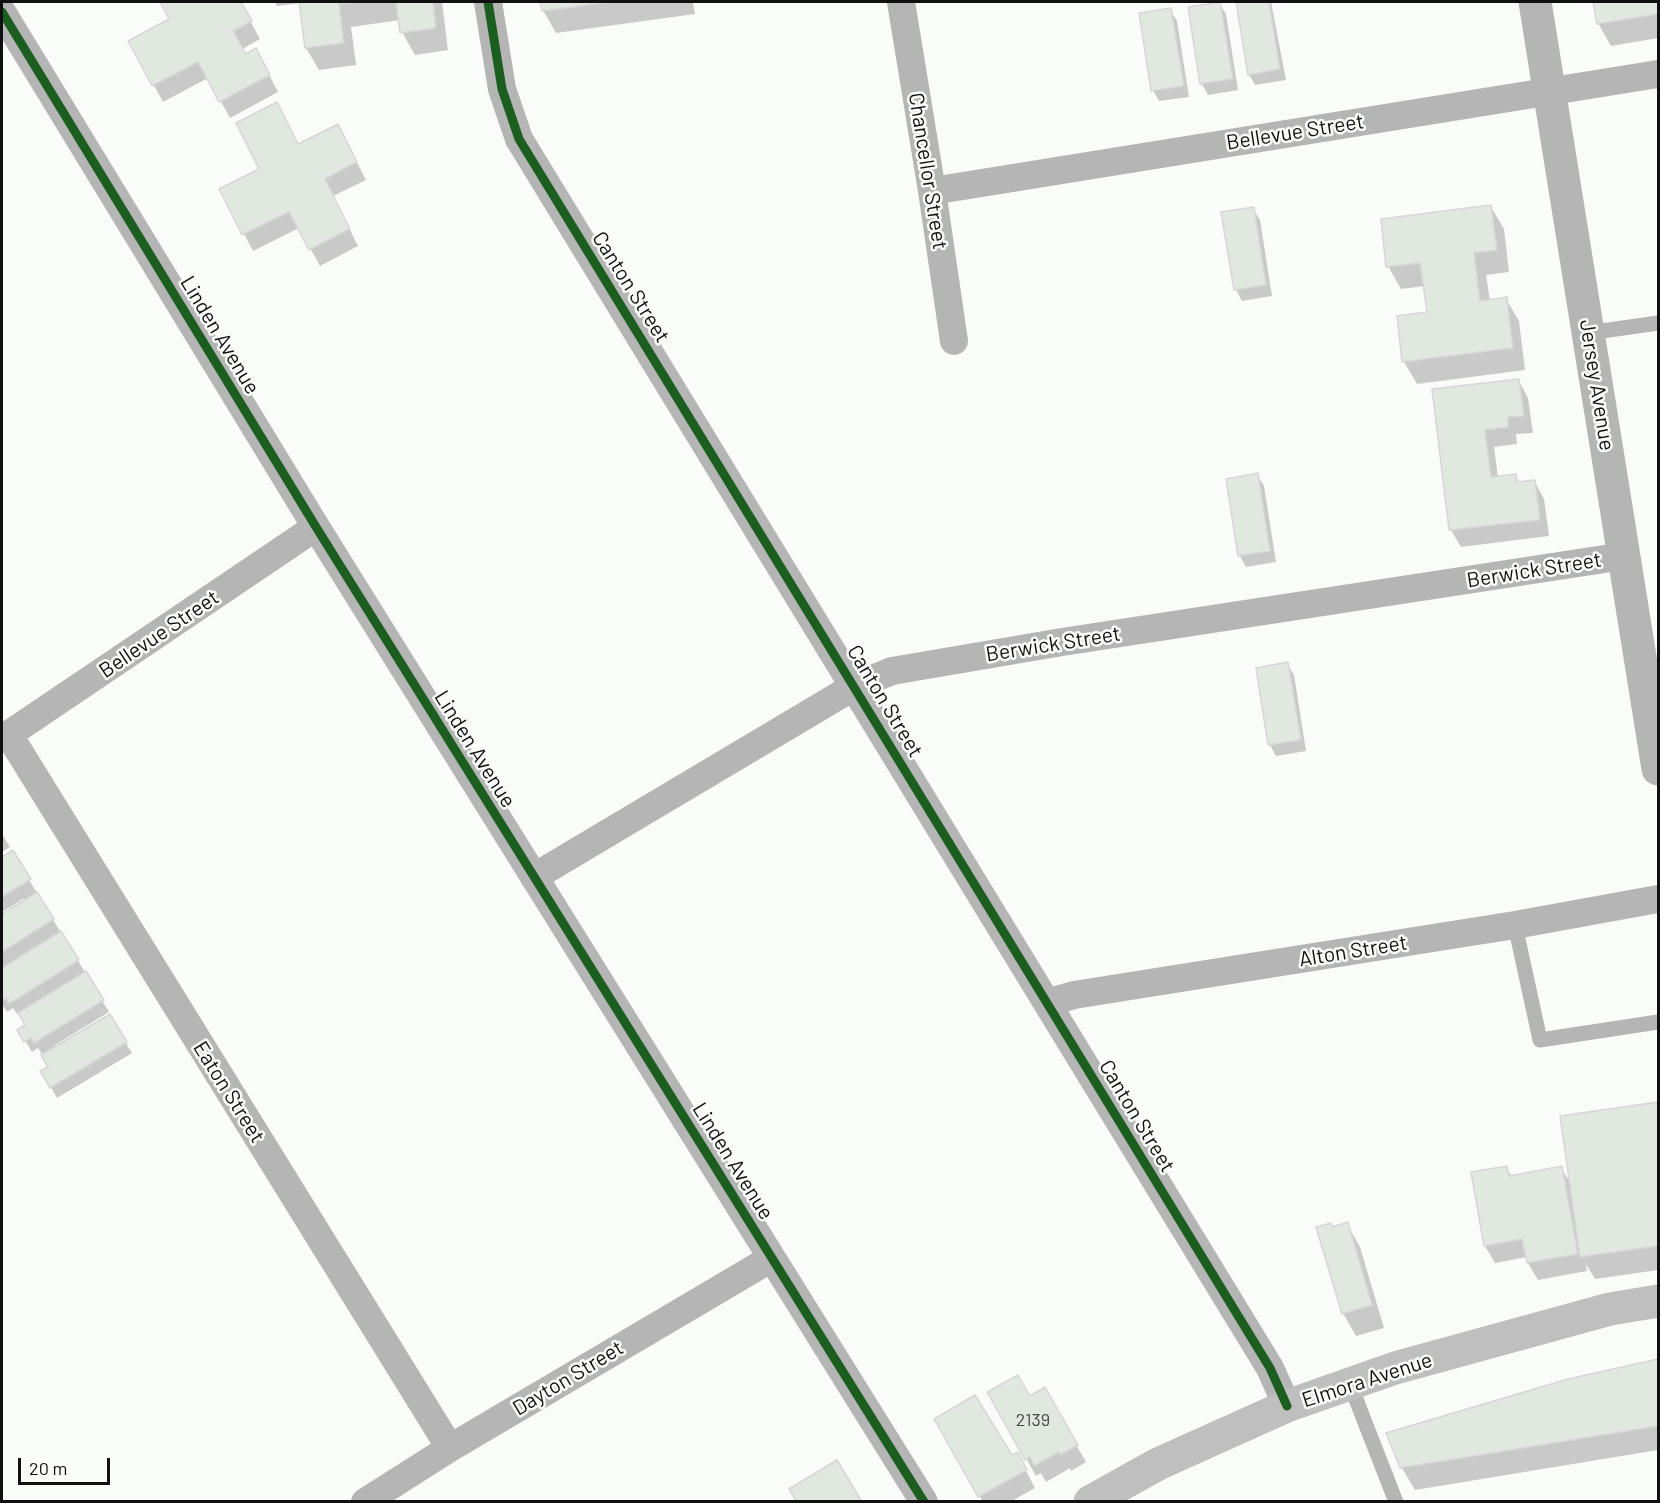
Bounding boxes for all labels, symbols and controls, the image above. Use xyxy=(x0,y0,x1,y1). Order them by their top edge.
street label: Chancellor Street xyxy=(903,91,953,251)
street label: Bellevue Street xyxy=(1224,109,1366,155)
street label: Canton Street xyxy=(587,227,675,347)
street label: Linden Avenue xyxy=(175,271,265,399)
street label: Jersey Avenue xyxy=(1574,318,1620,452)
street label: Berwick Street xyxy=(1465,547,1603,593)
street label: Bellevue Street xyxy=(94,585,224,683)
street label: Berwick Street xyxy=(984,621,1122,667)
street label: Canton Street xyxy=(842,640,928,762)
street label: Linden Avenue xyxy=(429,686,521,812)
street label: Alton Street xyxy=(1297,930,1409,972)
street label: Eaton Street xyxy=(188,1037,270,1147)
street label: Canton Street xyxy=(1094,1055,1180,1177)
street label: Linden Avenue xyxy=(687,1098,779,1224)
street label: Dayton Street xyxy=(508,1335,628,1421)
street label: Elmora Avenue xyxy=(1299,1347,1435,1413)
house number: 2139 xyxy=(1016,1409,1050,1431)
scale bar xyxy=(21,1446,112,1484)
text: 20 m xyxy=(29,1457,67,1479)

